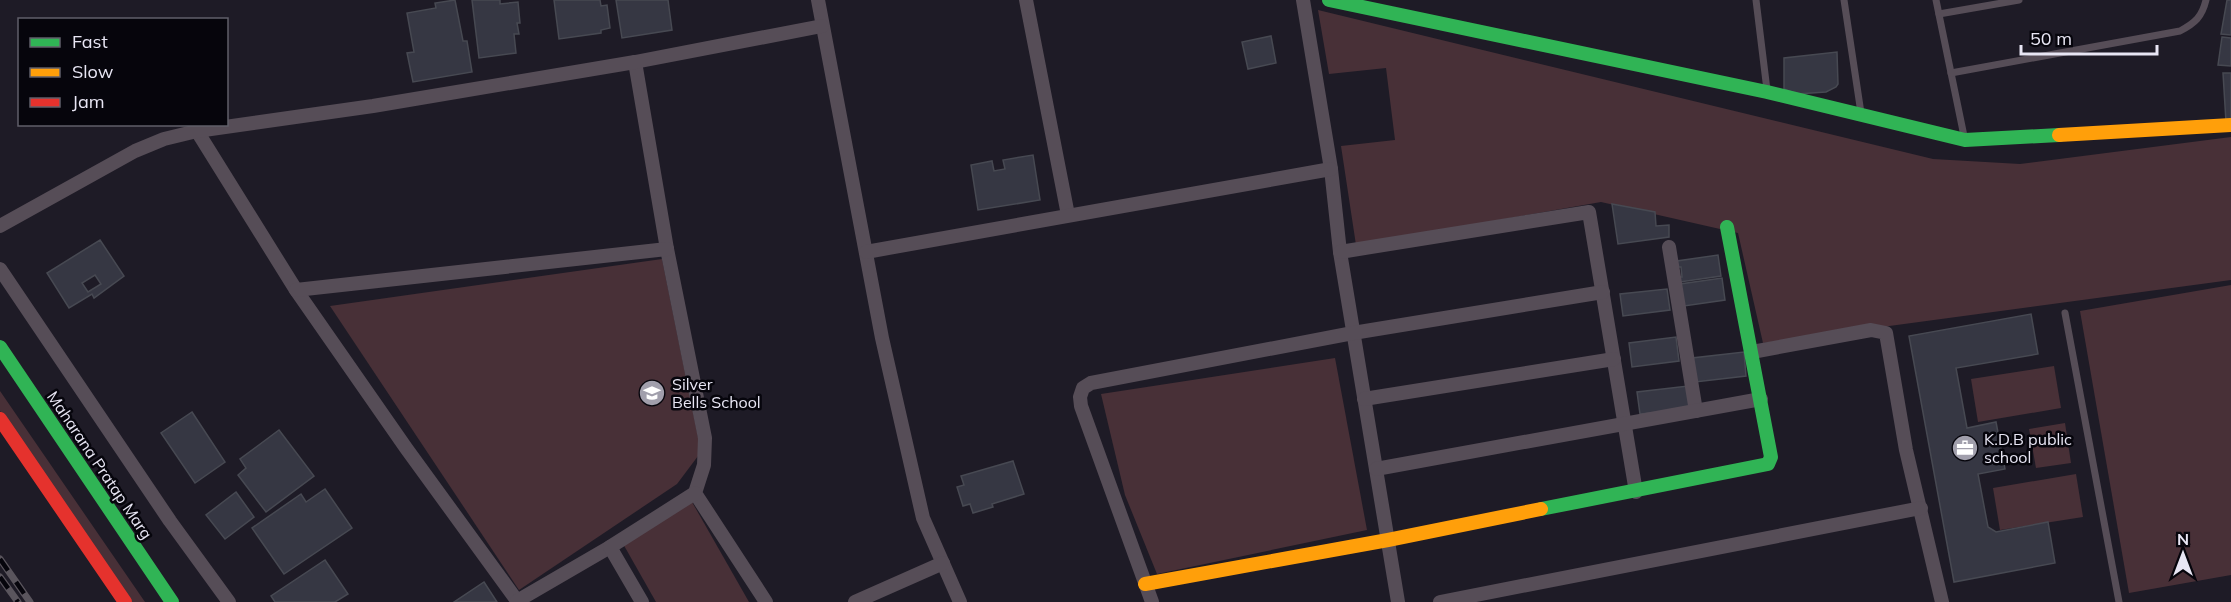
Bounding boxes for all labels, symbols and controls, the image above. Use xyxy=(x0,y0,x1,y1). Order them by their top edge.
legend xyxy=(18,18,228,126)
scale bar xyxy=(2021,18,2158,56)
text: 50 m xyxy=(2030,27,2072,50)
text: Fast xyxy=(72,30,108,53)
text: Slow xyxy=(72,60,114,83)
text: Jam xyxy=(72,90,105,113)
place label: Silver Bells School xyxy=(672,374,761,412)
school or university icon: Silver Bells School xyxy=(637,378,667,408)
street label: Maharana Pratap Marg xyxy=(43,387,157,543)
place label: K.D.B public school xyxy=(1984,429,2072,467)
office icon: K.D.B public school xyxy=(1950,433,1980,463)
north arrow xyxy=(2153,524,2213,584)
text: N xyxy=(2177,529,2189,549)

